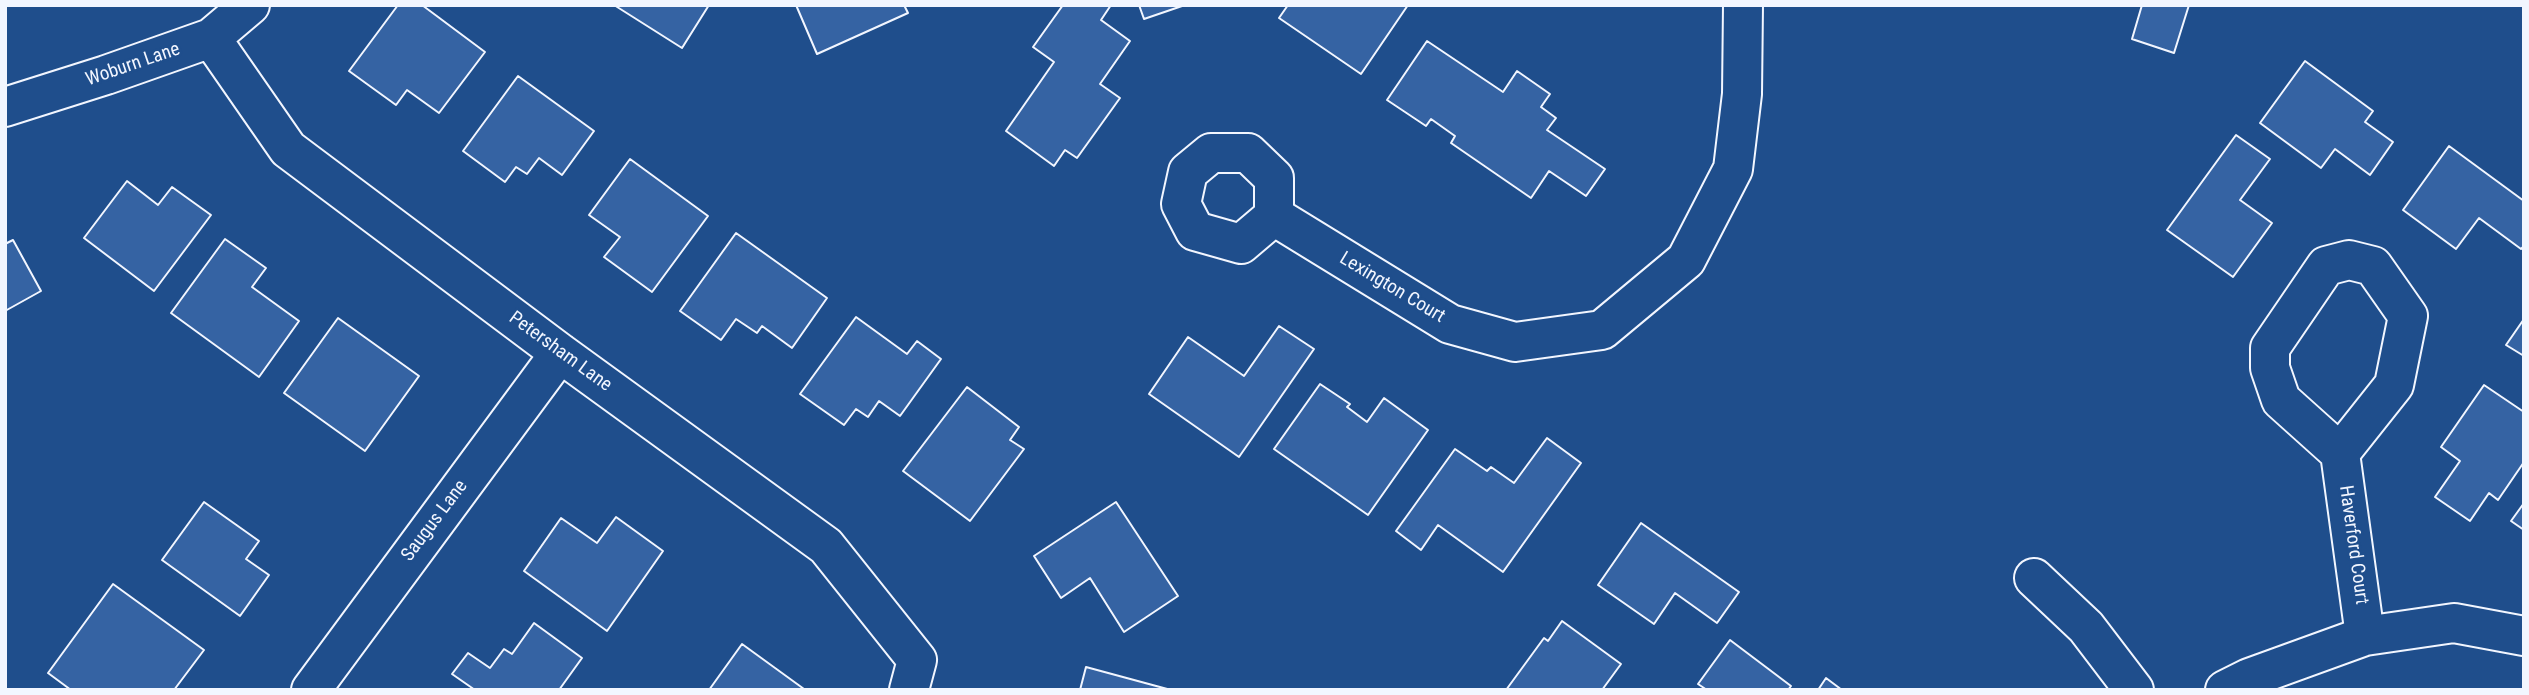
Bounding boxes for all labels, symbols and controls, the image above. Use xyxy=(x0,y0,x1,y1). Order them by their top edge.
street label: Woburn Lane xyxy=(83,38,183,92)
street label: Lexington Court xyxy=(1335,248,1449,328)
street label: Petersham Lane xyxy=(504,307,616,397)
street label: Saugus Lane xyxy=(397,476,473,566)
street label: Haverford Court xyxy=(2333,484,2373,606)

